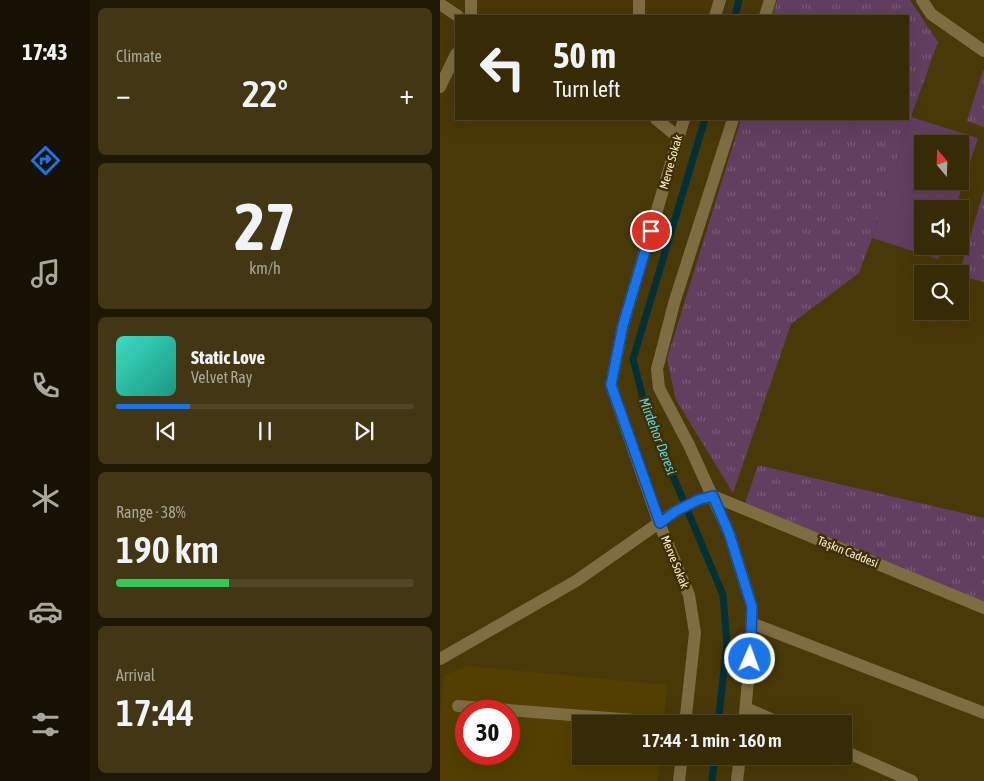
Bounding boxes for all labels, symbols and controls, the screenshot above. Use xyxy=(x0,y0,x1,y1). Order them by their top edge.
icon: left xyxy=(470,35,535,100)
text: 50 m xyxy=(553,35,616,75)
text: 17:43 xyxy=(22,39,68,65)
text: Climate xyxy=(116,47,162,65)
text: 22° xyxy=(242,72,288,115)
text: Turn left xyxy=(553,76,620,102)
text: − xyxy=(116,78,131,110)
text: + xyxy=(399,78,414,110)
street label: Merve Sokak xyxy=(657,133,686,191)
north arrow xyxy=(914,135,969,190)
map controls xyxy=(914,135,969,320)
icon: directions xyxy=(28,143,63,178)
text: 27 xyxy=(234,189,296,264)
button: sound xyxy=(914,200,969,255)
pin xyxy=(630,210,672,252)
icon: arrive xyxy=(637,217,665,245)
icon: music xyxy=(28,256,63,291)
text: km/h xyxy=(249,259,281,277)
button: search xyxy=(914,265,969,320)
text: Static Love xyxy=(191,346,265,368)
icon: phone xyxy=(28,368,63,403)
text: Velvet Ray xyxy=(191,368,252,386)
water label: Mirdehor Deresi xyxy=(636,395,680,477)
icon: previous xyxy=(152,417,180,445)
icon: pause xyxy=(251,417,279,445)
icon: next xyxy=(350,417,378,445)
icon: climate xyxy=(28,481,63,516)
text: Range · 38% xyxy=(116,503,186,521)
text: 190 km xyxy=(116,528,219,571)
street label: Taşkın Caddesi xyxy=(816,533,880,571)
street label: Merve Sokak xyxy=(658,534,692,591)
icon: car xyxy=(28,594,63,629)
position arrow xyxy=(723,632,775,684)
text: Arrival xyxy=(116,666,155,684)
text: 17:44 xyxy=(116,691,194,734)
speed limit sign: 30 xyxy=(455,700,520,765)
icon: filters xyxy=(28,707,63,742)
text: 17:44 · 1 min · 160 m xyxy=(642,729,782,751)

